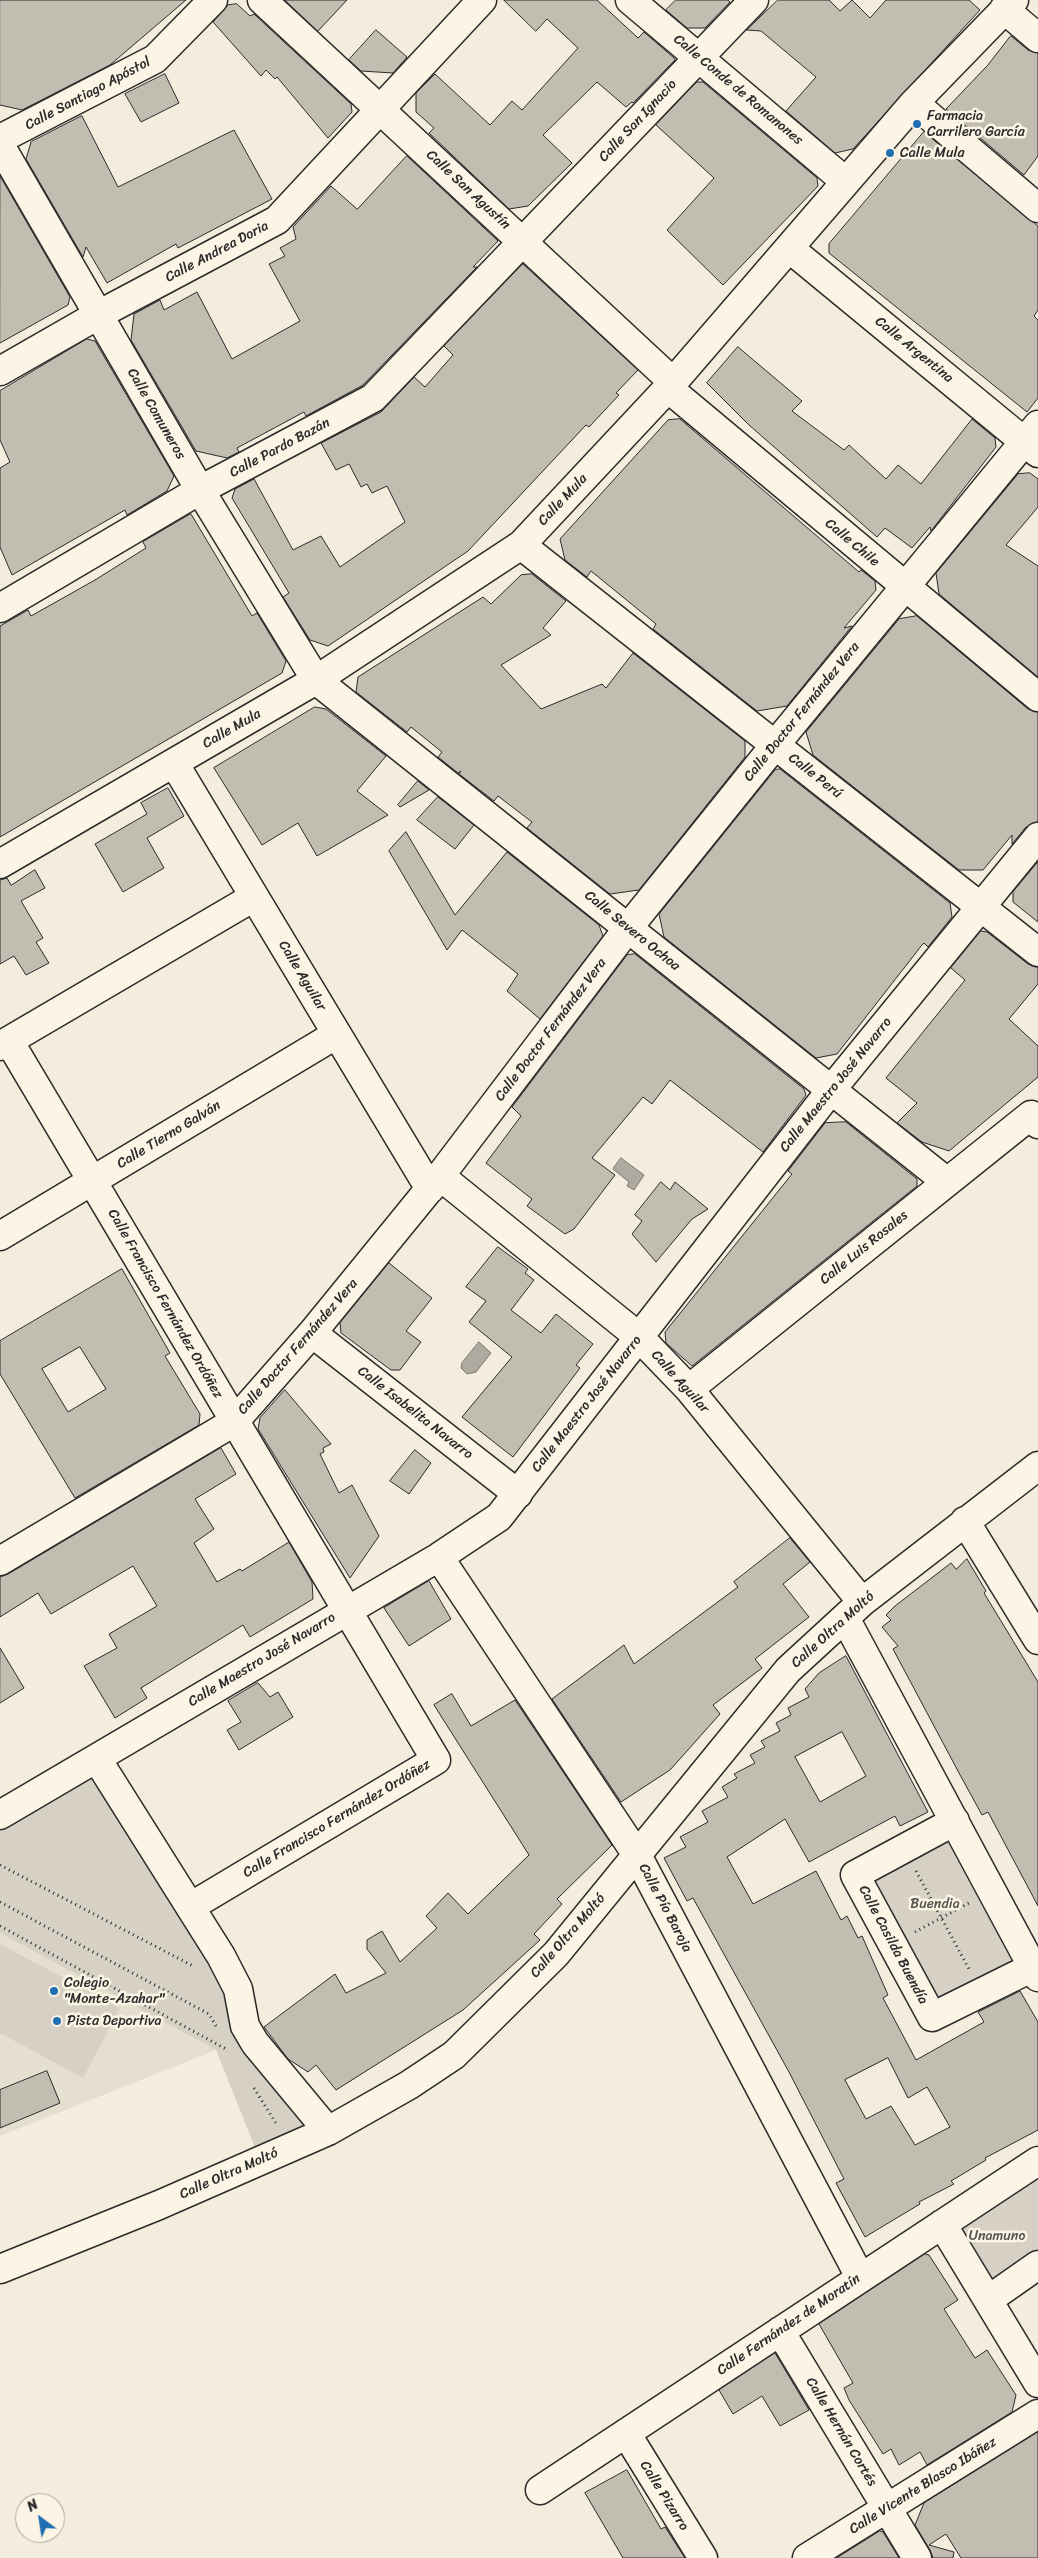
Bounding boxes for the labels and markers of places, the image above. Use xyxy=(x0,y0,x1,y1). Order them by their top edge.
place label: Farmacia Carrilero García xyxy=(927,108,1025,140)
marker: Farmacia Carrilero García xyxy=(911,118,923,130)
place label: Calle Mula xyxy=(900,145,965,161)
marker: Calle Mula xyxy=(884,147,896,159)
place label: Colegio "Monte-Azahar" xyxy=(64,1975,164,2008)
marker: Colegio "Monte-Azahar" xyxy=(48,1985,60,1997)
place label: Pista Deportiva xyxy=(67,2013,161,2029)
marker: Pista Deportiva xyxy=(51,2015,63,2027)

